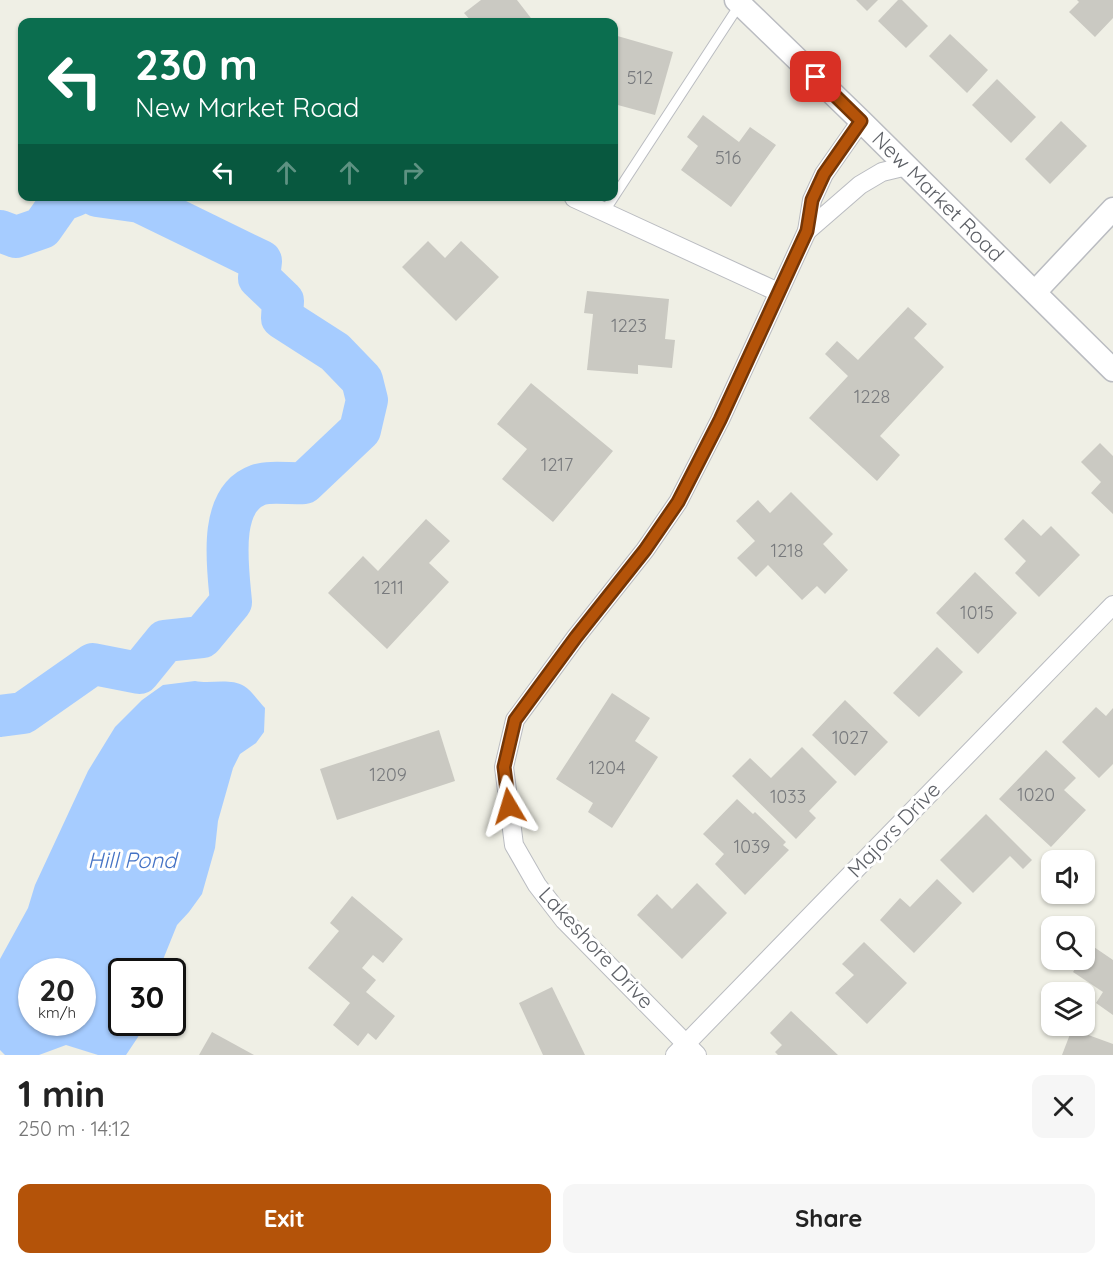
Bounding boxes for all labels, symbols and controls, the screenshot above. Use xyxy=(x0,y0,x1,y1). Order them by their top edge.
text: 230 m xyxy=(135,38,258,91)
icon: left xyxy=(36,42,114,120)
pin xyxy=(790,51,841,102)
icon: arrive xyxy=(799,60,832,93)
house number: 512 xyxy=(627,66,653,89)
text: New Market Road xyxy=(135,90,359,124)
street label: New Market Road xyxy=(867,126,1010,267)
house number: 516 xyxy=(715,146,741,169)
icon: left xyxy=(207,156,240,189)
icon: ahead xyxy=(270,156,303,189)
icon: ahead xyxy=(333,156,366,189)
icon: right xyxy=(396,156,429,189)
house number: 1223 xyxy=(611,314,647,337)
house number: 1228 xyxy=(854,385,890,408)
house number: 1217 xyxy=(541,453,573,476)
house number: 1218 xyxy=(770,539,804,562)
house number: 1211 xyxy=(374,576,404,599)
house number: 1015 xyxy=(960,601,994,624)
house number: 1027 xyxy=(832,726,868,749)
house number: 1204 xyxy=(589,756,625,779)
house number: 1209 xyxy=(369,763,407,786)
position arrow xyxy=(477,774,541,838)
street label: Majors Drive xyxy=(841,776,945,882)
house number: 1020 xyxy=(1017,783,1055,806)
house number: 1033 xyxy=(770,785,806,808)
house number: 1039 xyxy=(734,835,770,858)
water label: Hill Pond xyxy=(88,846,179,874)
map controls xyxy=(1041,850,1095,1036)
button: sound xyxy=(1041,850,1095,904)
street label: Lakeshore Drive xyxy=(534,881,660,1014)
button: search xyxy=(1041,916,1095,970)
speed limit sign: 30 xyxy=(108,958,186,1036)
text: 20 xyxy=(39,971,75,1009)
button: layers xyxy=(1041,982,1095,1036)
text: km/h xyxy=(38,1003,76,1022)
text: 1 min xyxy=(18,1071,105,1116)
button: close xyxy=(1032,1075,1095,1138)
text: 250 m · 14:12 xyxy=(18,1116,130,1141)
button: Exit xyxy=(18,1184,551,1253)
button: Share xyxy=(563,1184,1095,1253)

